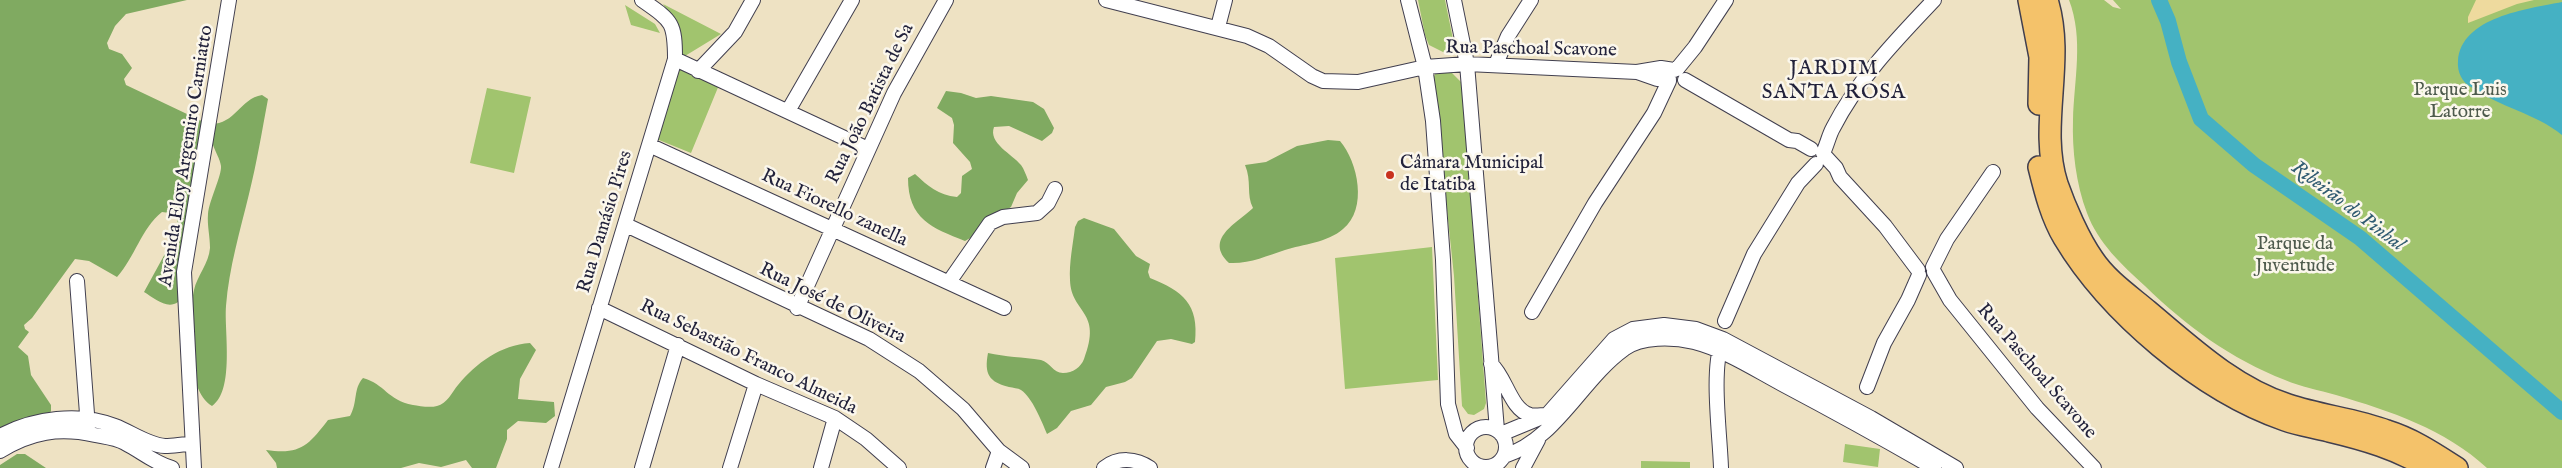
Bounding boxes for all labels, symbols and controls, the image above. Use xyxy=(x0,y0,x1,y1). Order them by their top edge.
street label: Rua João Batista de Sa xyxy=(822,20,920,188)
street label: Avenida Eloy Argemiro Carniatto xyxy=(155,24,219,288)
street label: Rua Paschoal Scavone xyxy=(1445,37,1617,63)
district label: JARDIM SANTA ROSA xyxy=(1760,57,1908,107)
park label: Parque Luis Latorre xyxy=(2413,80,2507,124)
street label: Rua Damásio Pires xyxy=(574,148,638,296)
place label: Câmara Municipal de Itatiba xyxy=(1400,153,1544,197)
water label: Ribeirão do Pinhal xyxy=(2286,157,2408,257)
street label: Rua Fiorello zanella xyxy=(757,165,911,253)
marker: Câmara Municipal de Itatiba xyxy=(1384,169,1396,181)
park label: Parque da Juventude xyxy=(2255,234,2335,278)
street label: Rua José de Oliveira xyxy=(755,259,909,349)
street label: Rua Sebastião Franco Almeida xyxy=(636,295,860,421)
street label: Rua Paschoal Scavone xyxy=(1971,300,2101,444)

